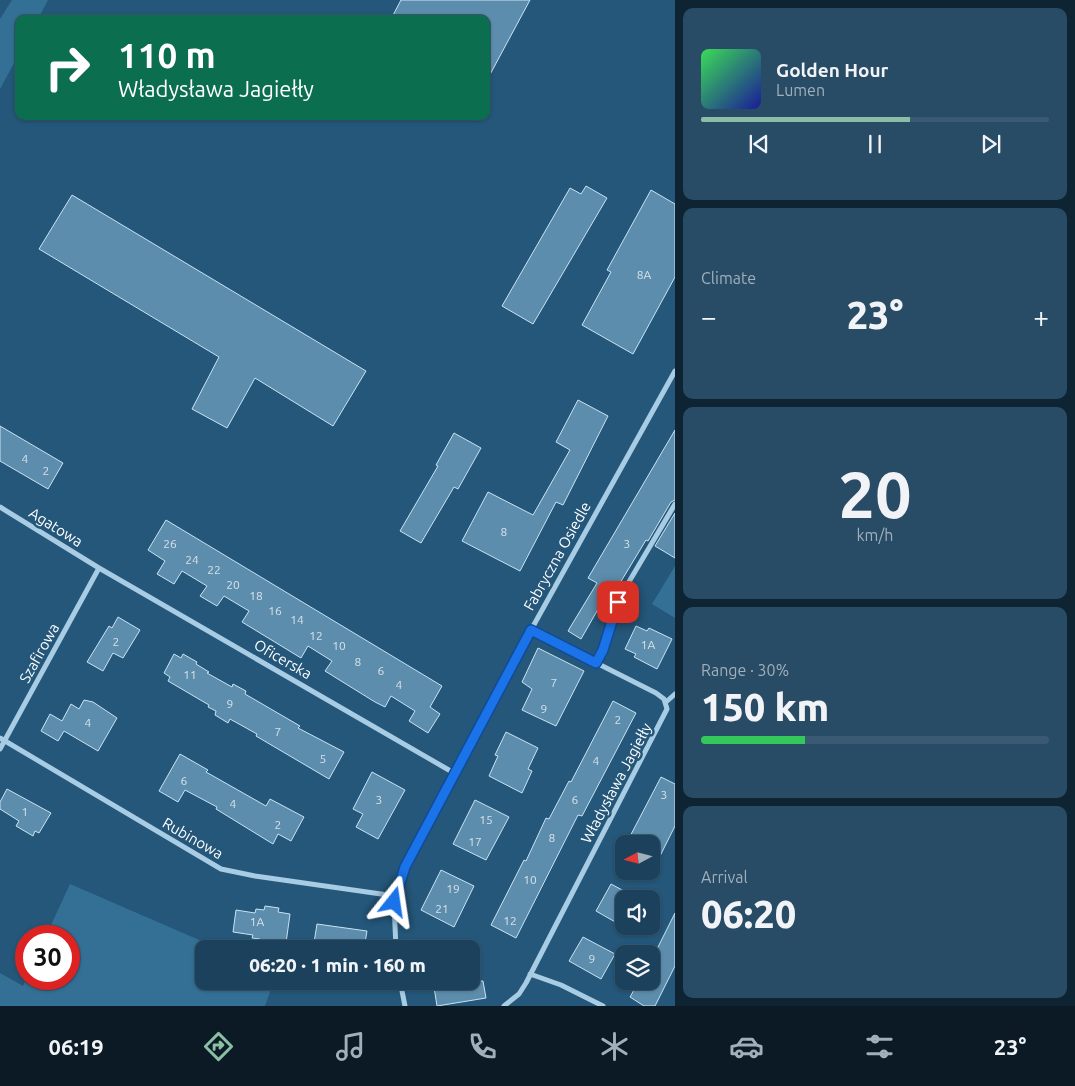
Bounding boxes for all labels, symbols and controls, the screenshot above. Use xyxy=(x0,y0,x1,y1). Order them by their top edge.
icon: right xyxy=(35,35,100,100)
text: 110 m xyxy=(118,35,216,75)
text: Golden Hour xyxy=(776,59,888,81)
text: Władysława Jagiełły xyxy=(118,76,314,101)
text: Lumen xyxy=(776,81,825,99)
icon: previous xyxy=(745,130,773,158)
icon: pause xyxy=(861,130,889,158)
icon: next xyxy=(977,130,1005,158)
house number: 8A xyxy=(637,268,651,281)
text: Climate xyxy=(701,269,756,287)
text: 23° xyxy=(847,294,903,336)
text: − xyxy=(701,301,717,332)
text: + xyxy=(1033,301,1049,332)
house number: 4 xyxy=(22,452,29,465)
text: 20 xyxy=(838,457,912,530)
house number: 2 xyxy=(43,464,49,477)
street label: Fabryczna Osiedle xyxy=(520,499,594,613)
street label: Agatowa xyxy=(26,504,86,550)
house number: 8 xyxy=(501,525,508,538)
text: km/h xyxy=(857,526,893,544)
house number: 26 xyxy=(163,537,177,550)
house number: 3 xyxy=(624,537,630,550)
house number: 24 xyxy=(185,553,199,566)
house number: 22 xyxy=(207,563,221,576)
house number: 20 xyxy=(226,578,240,591)
pin xyxy=(597,581,639,623)
icon: arrive xyxy=(604,588,632,616)
house number: 18 xyxy=(249,589,263,602)
house number: 16 xyxy=(268,604,282,617)
house number: 14 xyxy=(290,613,304,626)
street label: Szafirowa xyxy=(16,620,62,686)
house number: 12 xyxy=(309,629,323,642)
house number: 2 xyxy=(113,635,119,648)
street label: Oficerska xyxy=(251,636,315,682)
house number: 1A xyxy=(641,638,655,651)
house number: 10 xyxy=(332,639,346,652)
house number: 8 xyxy=(355,655,362,668)
text: Range · 30% xyxy=(701,661,789,679)
house number: 6 xyxy=(378,664,385,677)
house number: 11 xyxy=(183,668,197,681)
house number: 7 xyxy=(551,676,557,689)
house number: 4 xyxy=(396,678,403,691)
text: 150 km xyxy=(701,686,829,728)
house number: 9 xyxy=(227,697,233,710)
house number: 9 xyxy=(541,702,547,715)
house number: 2 xyxy=(615,713,621,726)
house number: 4 xyxy=(85,716,92,729)
street label: Władysława Jagiełły xyxy=(577,720,655,846)
house number: 7 xyxy=(275,725,281,738)
house number: 5 xyxy=(320,752,326,765)
house number: 4 xyxy=(593,754,600,767)
house number: 6 xyxy=(181,774,188,787)
house number: 3 xyxy=(661,788,667,801)
house number: 3 xyxy=(376,793,382,806)
house number: 6 xyxy=(572,793,579,806)
house number: 4 xyxy=(230,797,237,810)
house number: 1 xyxy=(22,805,28,818)
house number: 15 xyxy=(479,813,493,826)
street label: Rubinowa xyxy=(160,814,226,862)
house number: 2 xyxy=(275,818,281,831)
house number: 8 xyxy=(549,831,556,844)
house number: 17 xyxy=(468,835,482,848)
north arrow xyxy=(615,835,660,880)
map controls xyxy=(615,835,660,990)
text: Arrival xyxy=(701,868,748,886)
house number: 10 xyxy=(523,873,537,886)
position arrow xyxy=(367,875,419,927)
house number: 19 xyxy=(446,882,460,895)
button: sound xyxy=(615,890,660,935)
text: 06:20 xyxy=(701,893,796,935)
house number: 21 xyxy=(435,902,449,915)
house number: 12 xyxy=(503,914,517,927)
house number: 1A xyxy=(250,915,264,928)
speed limit sign: 30 xyxy=(15,925,80,990)
button: layers xyxy=(615,945,660,990)
house number: 9 xyxy=(589,952,595,965)
text: 06:20 · 1 min · 160 m xyxy=(249,954,426,976)
icon: directions xyxy=(201,1029,236,1064)
icon: music xyxy=(333,1029,368,1064)
icon: phone xyxy=(465,1029,500,1064)
icon: climate xyxy=(597,1029,632,1064)
icon: car xyxy=(729,1029,764,1064)
icon: filters xyxy=(862,1029,897,1064)
text: 06:19 xyxy=(49,1034,104,1059)
text: 23° xyxy=(994,1034,1026,1059)

